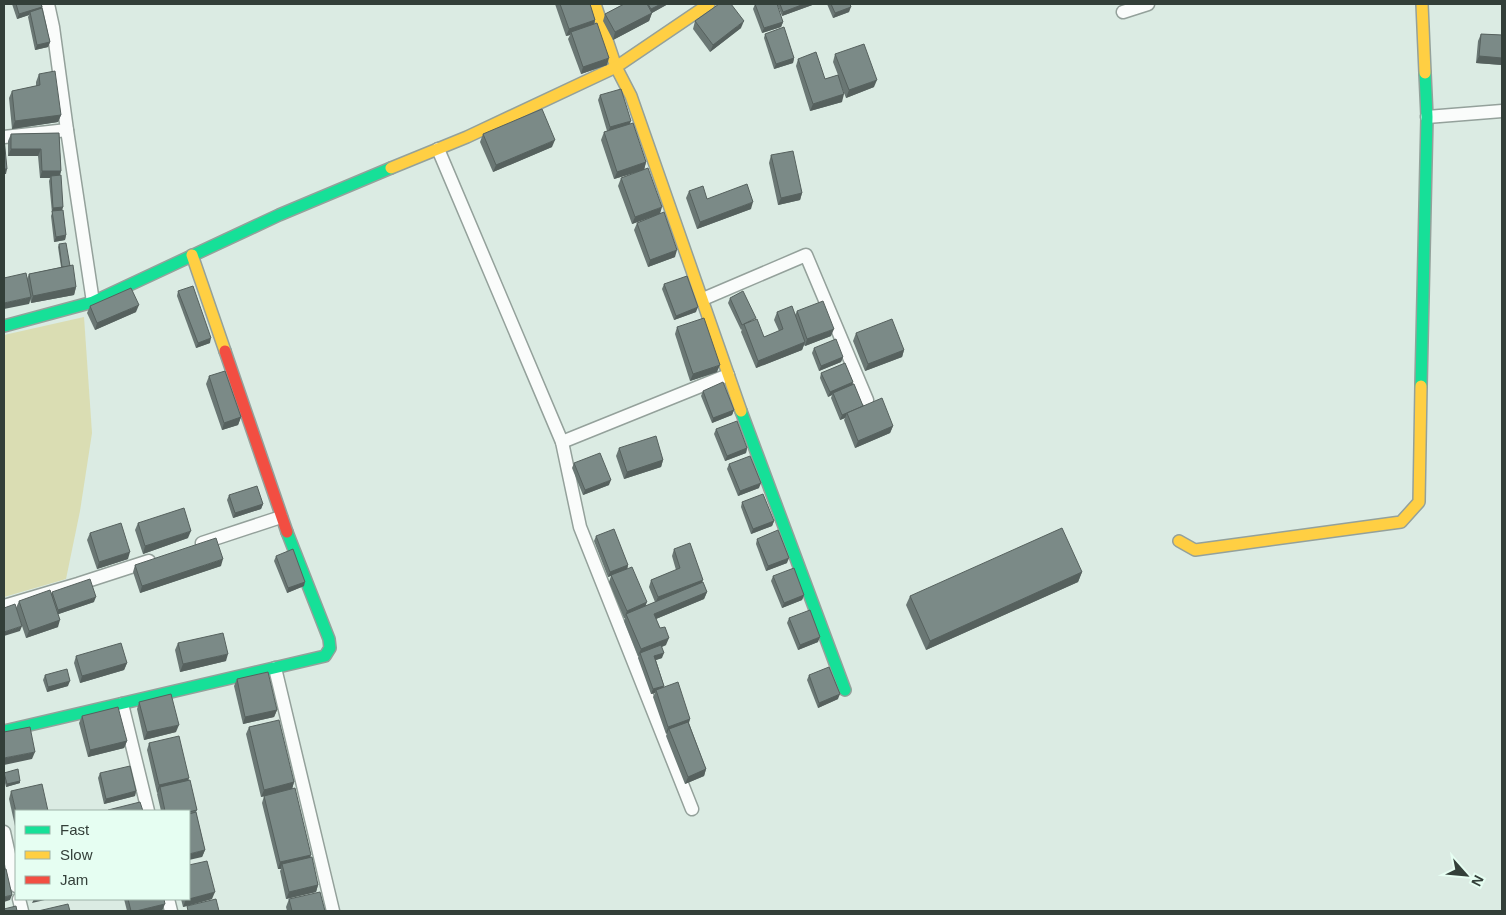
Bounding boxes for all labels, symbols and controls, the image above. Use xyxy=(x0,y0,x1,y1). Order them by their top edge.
legend xyxy=(15,810,190,900)
text: Fast xyxy=(60,821,90,838)
text: Slow xyxy=(60,846,93,863)
north arrow xyxy=(1441,850,1491,900)
text: Jam xyxy=(60,871,88,888)
text: N xyxy=(1468,873,1487,889)

